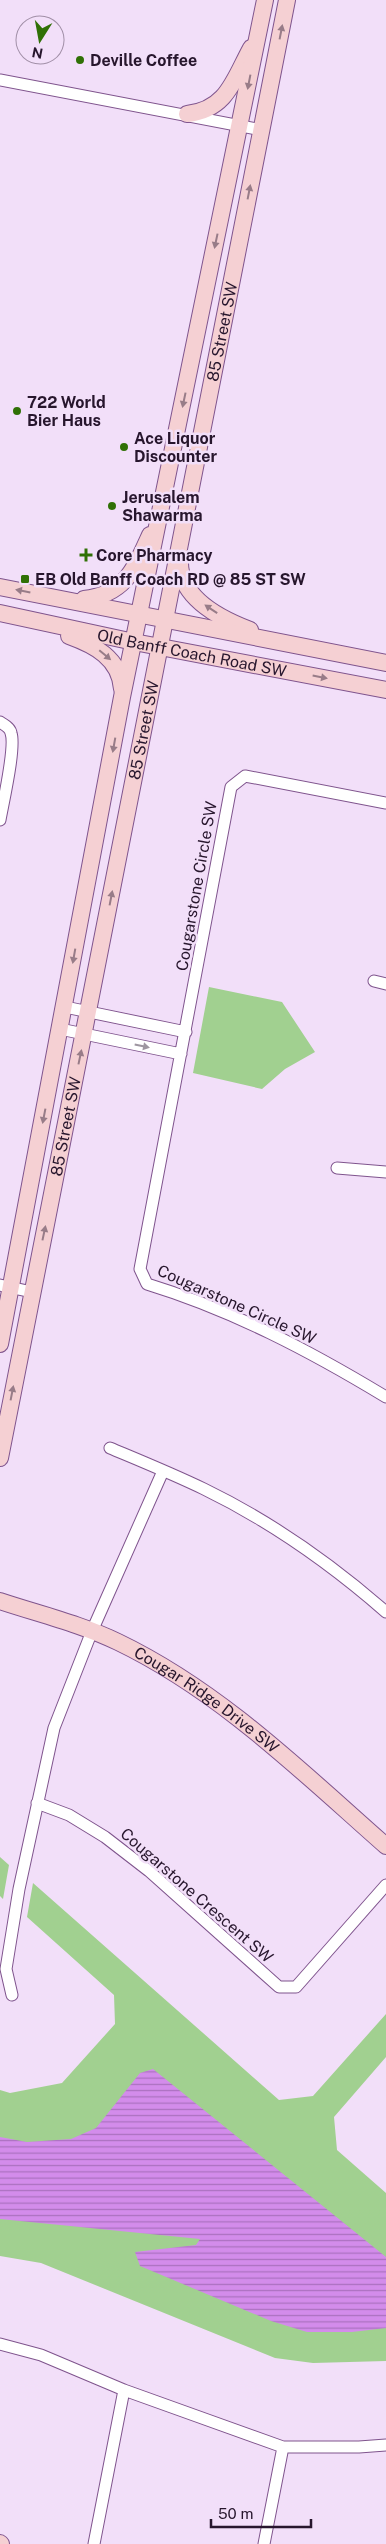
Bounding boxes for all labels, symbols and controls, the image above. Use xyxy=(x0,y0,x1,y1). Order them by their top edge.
north arrow xyxy=(15,15,65,65)
one-way arrow xyxy=(277,25,285,40)
text: N xyxy=(31,44,44,62)
place label: Deville Coffee xyxy=(90,51,197,70)
marker: Deville Coffee xyxy=(74,54,86,66)
one-way arrow xyxy=(245,75,253,90)
one-way arrow xyxy=(245,184,253,199)
one-way arrow xyxy=(212,234,220,250)
street label: 85 Street SW xyxy=(203,280,241,383)
place label: 722 World Bier Haus xyxy=(27,393,106,430)
one-way arrow xyxy=(179,393,187,409)
marker: 722 World Bier Haus xyxy=(11,405,23,417)
place label: Ace Liquor Discounter xyxy=(134,429,217,466)
marker: Ace Liquor Discounter xyxy=(118,441,130,453)
place label: Jerusalem Shawarma xyxy=(122,488,203,525)
marker: Jerusalem Shawarma xyxy=(106,500,118,512)
place label: Core Pharmacy xyxy=(96,546,212,565)
marker: Core Pharmacy xyxy=(80,549,92,561)
place label: EB Old Banff Coach RD @ 85 ST SW xyxy=(35,570,306,589)
marker: EB Old Banff Coach RD @ 85 ST SW xyxy=(19,573,31,585)
one-way arrow xyxy=(14,587,30,595)
one-way arrow xyxy=(204,604,218,614)
street label: Old Banff Coach Road SW xyxy=(95,625,288,681)
one-way arrow xyxy=(98,650,111,661)
one-way arrow xyxy=(312,674,328,682)
street label: 85 Street SW xyxy=(125,679,163,781)
one-way arrow xyxy=(109,737,117,753)
street label: Cougarstone Circle SW xyxy=(172,800,221,972)
one-way arrow xyxy=(108,889,116,905)
one-way arrow xyxy=(70,949,78,965)
one-way arrow xyxy=(135,1042,150,1050)
one-way arrow xyxy=(76,1050,84,1065)
street label: 85 Street SW xyxy=(47,1075,85,1178)
one-way arrow xyxy=(39,1108,47,1124)
one-way arrow xyxy=(40,1226,48,1241)
street label: Cougarstone Circle SW xyxy=(154,1261,319,1348)
one-way arrow xyxy=(9,1385,17,1401)
street label: Cougar Ridge Drive SW xyxy=(131,1643,283,1757)
street label: Cougarstone Crescent SW xyxy=(117,1824,277,1967)
scale bar xyxy=(211,2496,311,2528)
text: 50 m xyxy=(218,2505,253,2522)

